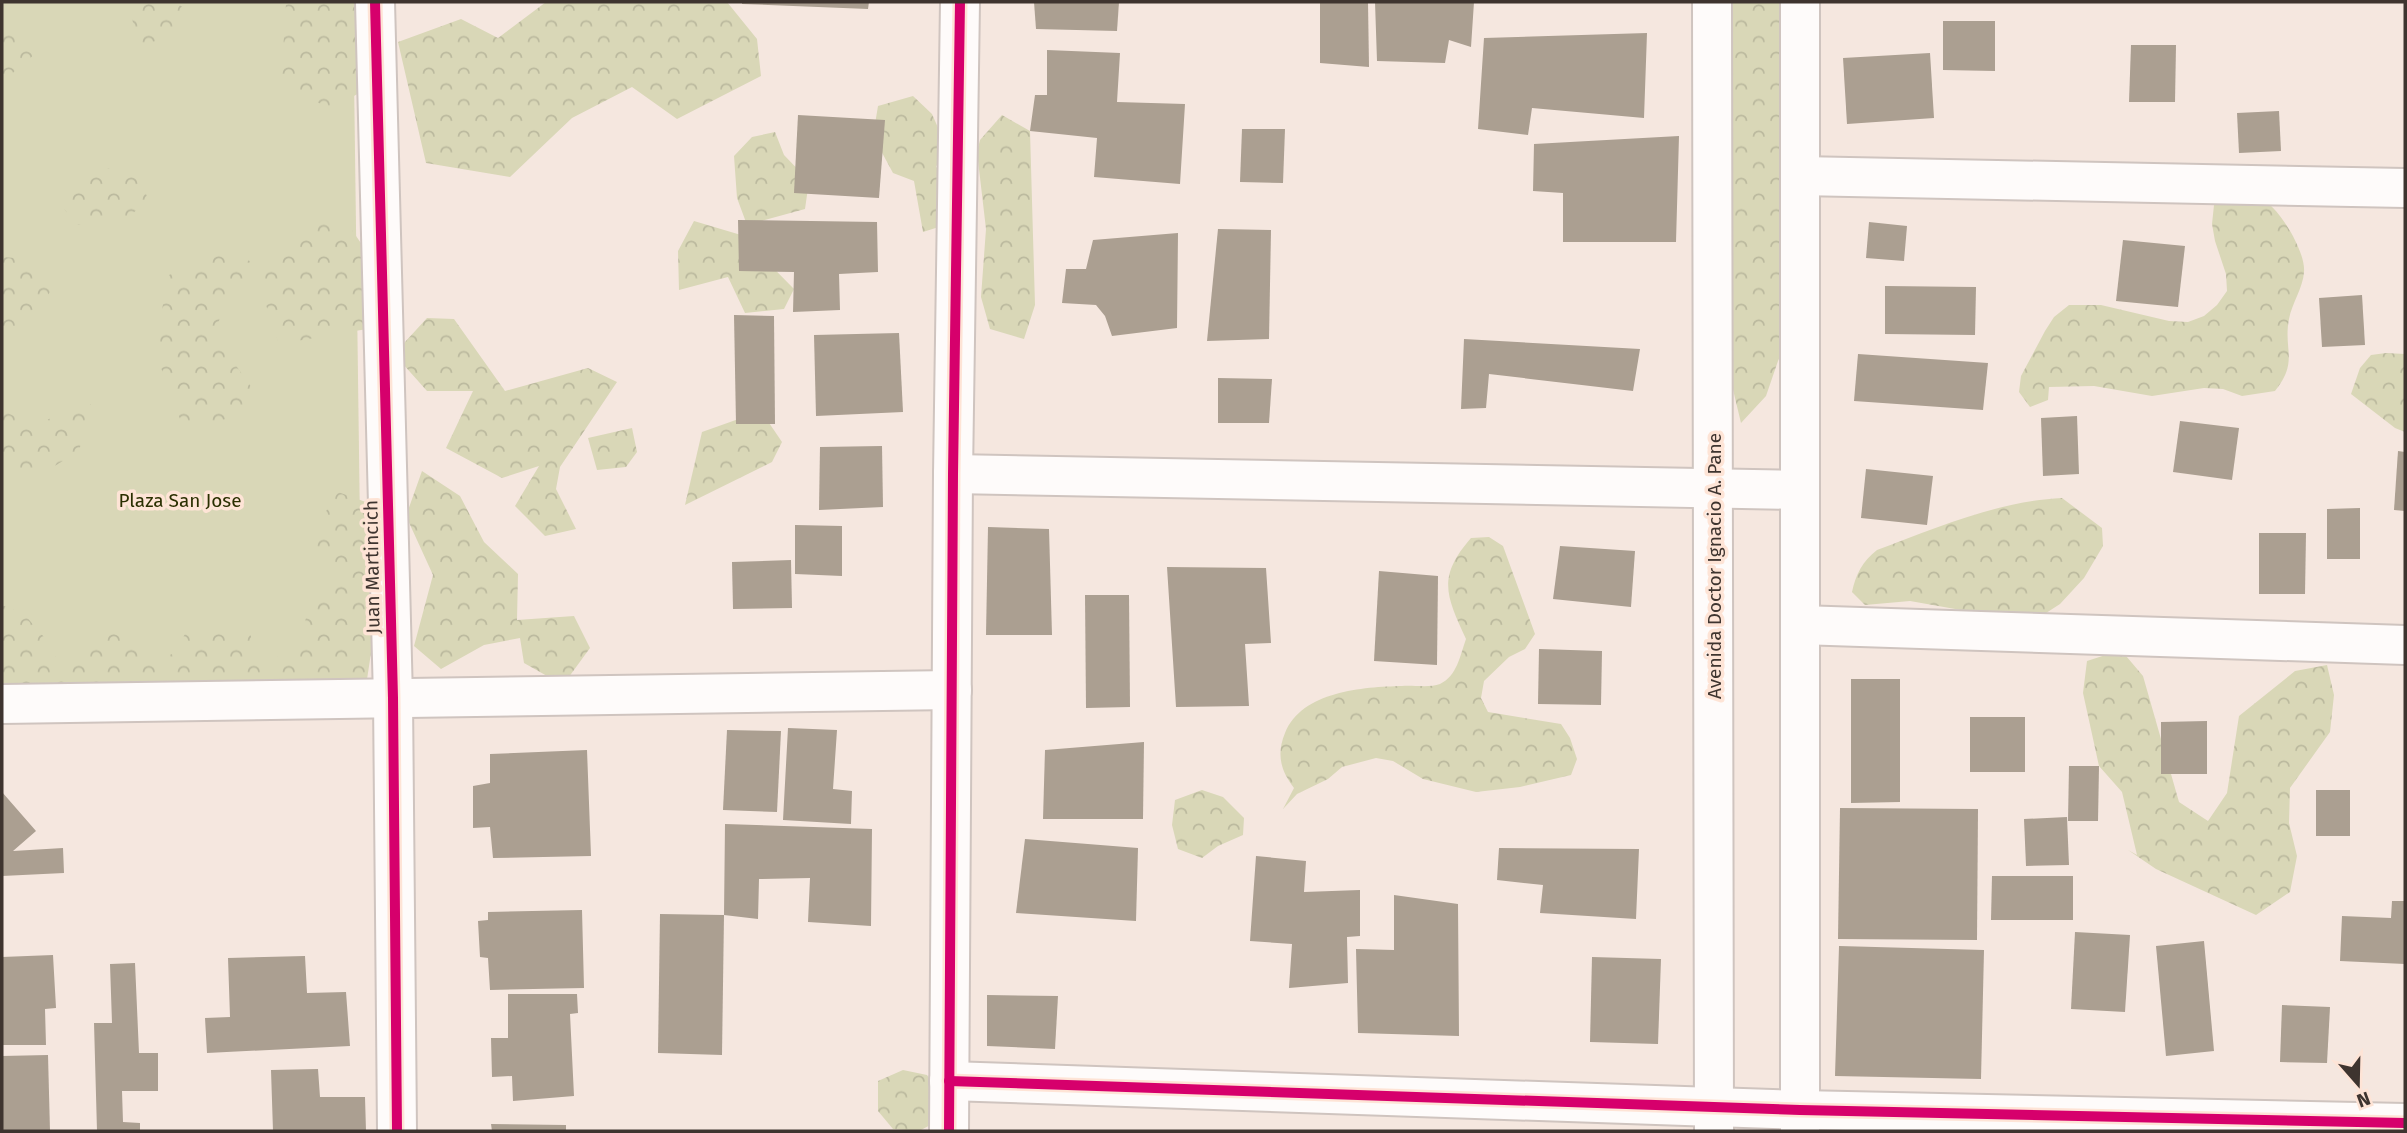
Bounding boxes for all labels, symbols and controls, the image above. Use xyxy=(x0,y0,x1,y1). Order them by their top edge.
street label: Avenida Doctor Ignacio A. Pane xyxy=(1703,433,1726,699)
park label: Plaza San Jose xyxy=(118,489,242,512)
street label: Juan Martincich xyxy=(359,500,385,634)
north arrow xyxy=(2323,1049,2393,1119)
text: N xyxy=(2354,1087,2374,1112)

